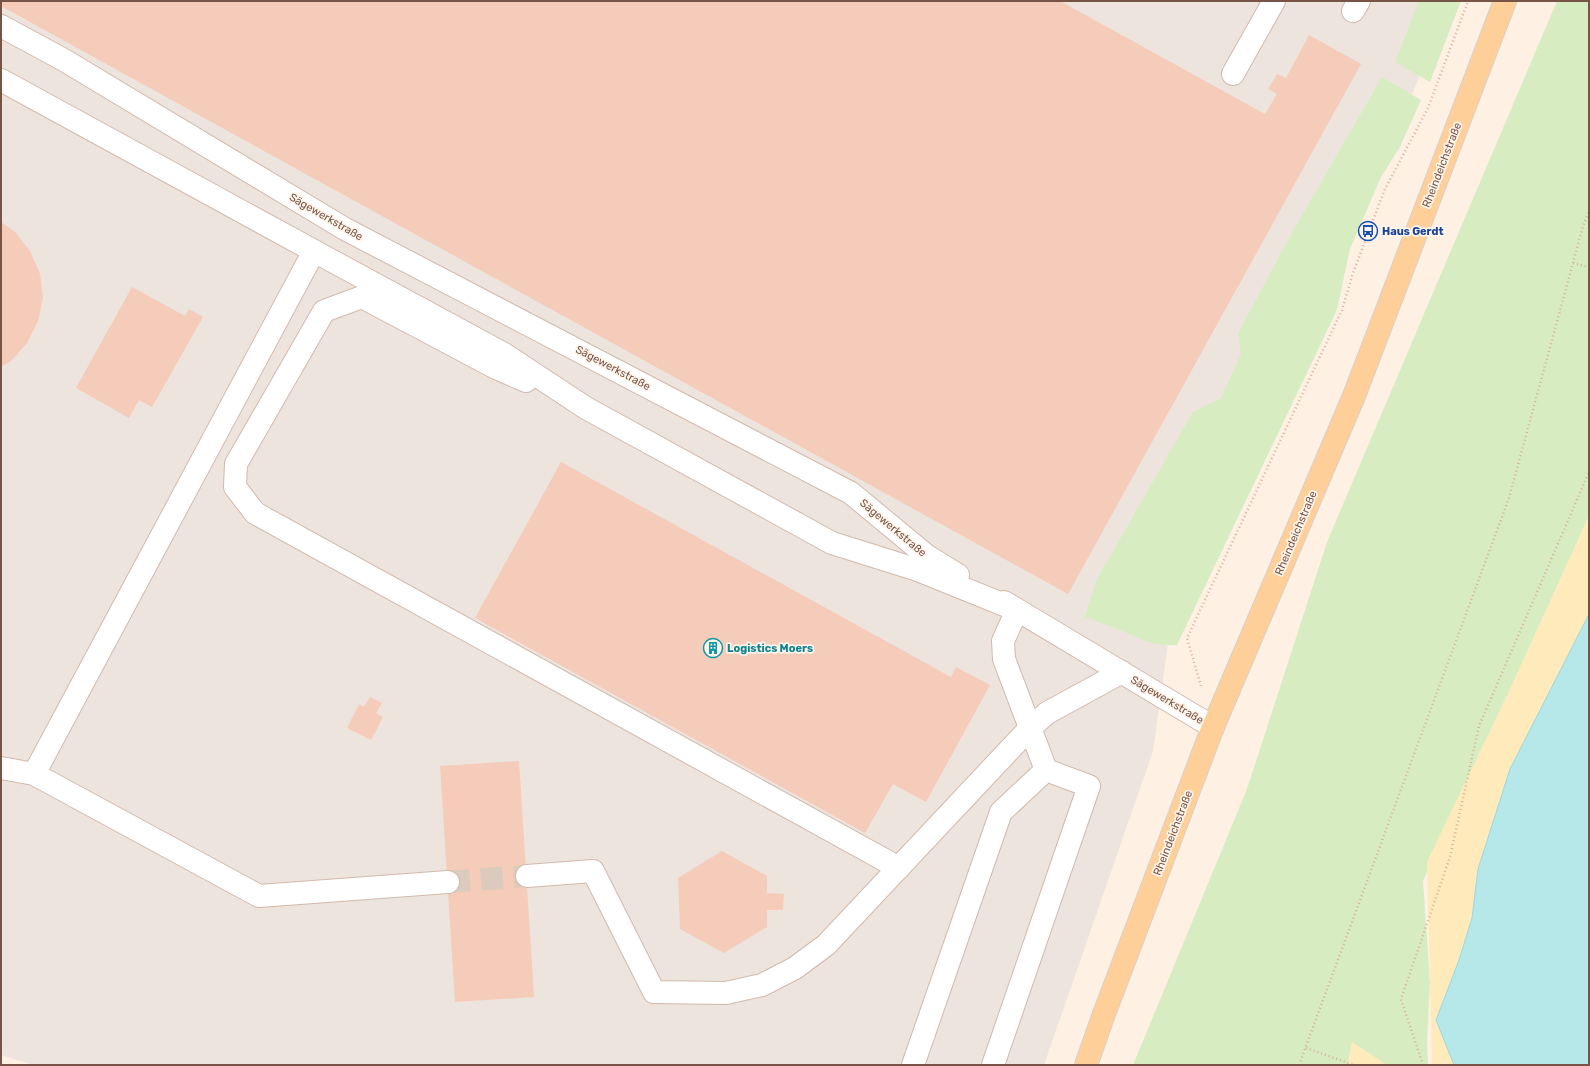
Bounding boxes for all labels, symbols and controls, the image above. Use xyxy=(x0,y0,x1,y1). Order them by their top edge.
street label: Rheindeichstraße xyxy=(1420,121,1464,209)
street label: Sägewerkstraße xyxy=(287,191,365,243)
bus stop icon: Haus Gerdt xyxy=(1357,220,1379,242)
place label: Haus Gerdt xyxy=(1382,225,1444,238)
street label: Sägewerkstraße xyxy=(573,343,653,393)
street label: Rheindeichstraße xyxy=(1272,489,1320,577)
street label: Sägewerkstraße xyxy=(857,496,929,560)
building icon: Logistics Moers xyxy=(702,637,724,659)
place label: Logistics Moers xyxy=(727,642,813,655)
street label: Sägewerkstraße xyxy=(1128,673,1206,727)
street label: Rheindeichstraße xyxy=(1151,789,1195,877)

